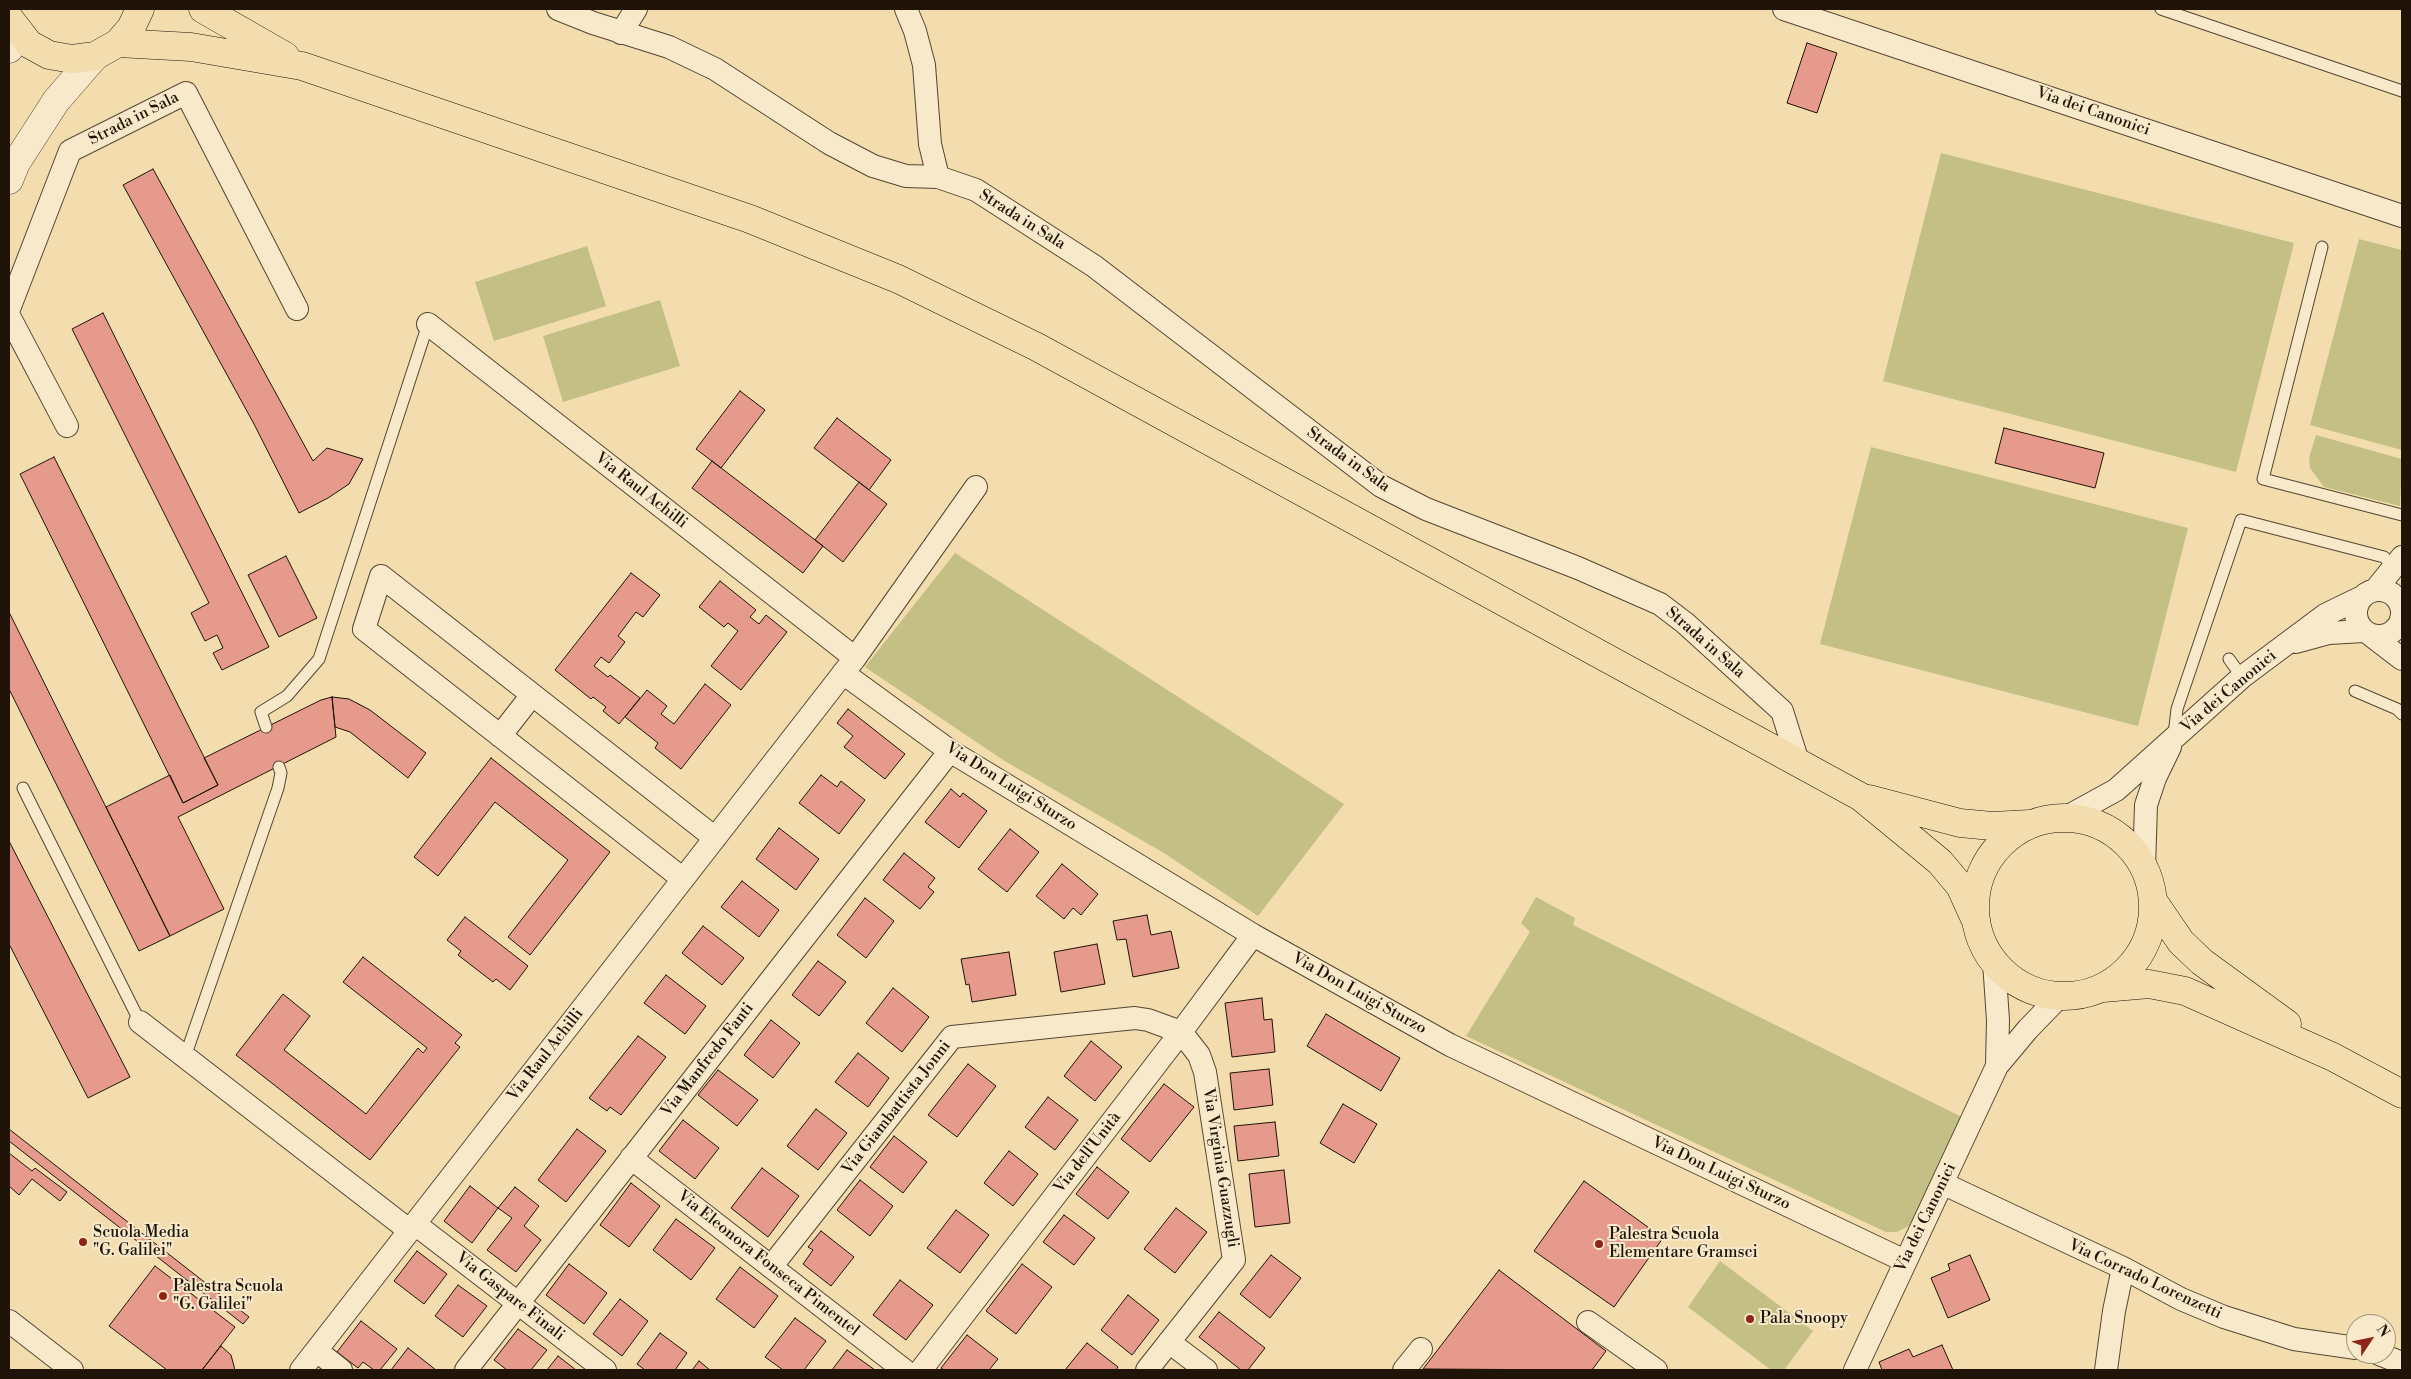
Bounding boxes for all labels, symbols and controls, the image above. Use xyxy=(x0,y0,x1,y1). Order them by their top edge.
street label: Via dei Canonici xyxy=(2034,84,2152,140)
street label: Strada in Sala xyxy=(86,88,182,150)
street label: Strada in Sala xyxy=(975,186,1069,254)
street label: Strada in Sala xyxy=(1303,423,1393,497)
street label: Via Raul Achilli xyxy=(591,449,691,533)
street label: Strada in Sala xyxy=(1662,603,1748,683)
street label: Via dei Canonici xyxy=(2177,646,2281,738)
street label: Via Don Luigi Sturzo xyxy=(942,739,1080,835)
street label: Via Don Luigi Sturzo xyxy=(1288,949,1430,1039)
street label: Via Manfredo Fanti xyxy=(658,999,758,1121)
street label: Via Raul Achilli xyxy=(504,1005,588,1105)
street label: Via Giambattista Jonni xyxy=(839,1037,955,1179)
street label: Via Virginia Guazzugli xyxy=(1198,1087,1242,1249)
street label: Via dell'Unità xyxy=(1050,1109,1126,1197)
street label: Via Don Luigi Sturzo xyxy=(1649,1133,1793,1215)
street label: Via dei Canonici xyxy=(1891,1160,1961,1276)
street label: Via Eleonora Fonseca Pimentel xyxy=(673,1187,863,1341)
place label: Scuola Media "G. Galilei" xyxy=(93,1223,189,1261)
place label: Palestra Scuola Elementare Gramsci xyxy=(1609,1225,1758,1263)
marker: Scuola Media "G. Galilei" xyxy=(77,1236,89,1248)
street label: Via Corrado Lorenzetti xyxy=(2065,1236,2225,1324)
marker: Palestra Scuola Elementare Gramsci xyxy=(1593,1238,1605,1250)
street label: Via Gaspare Finali xyxy=(452,1249,568,1345)
place label: Palestra Scuola "G. Galilei" xyxy=(173,1277,283,1315)
marker: Palestra Scuola "G. Galilei" xyxy=(157,1290,169,1302)
place label: Pala Snoopy xyxy=(1760,1309,1848,1329)
marker: Pala Snoopy xyxy=(1744,1313,1756,1325)
north arrow xyxy=(2346,1314,2396,1364)
text: N xyxy=(2372,1322,2393,1341)

